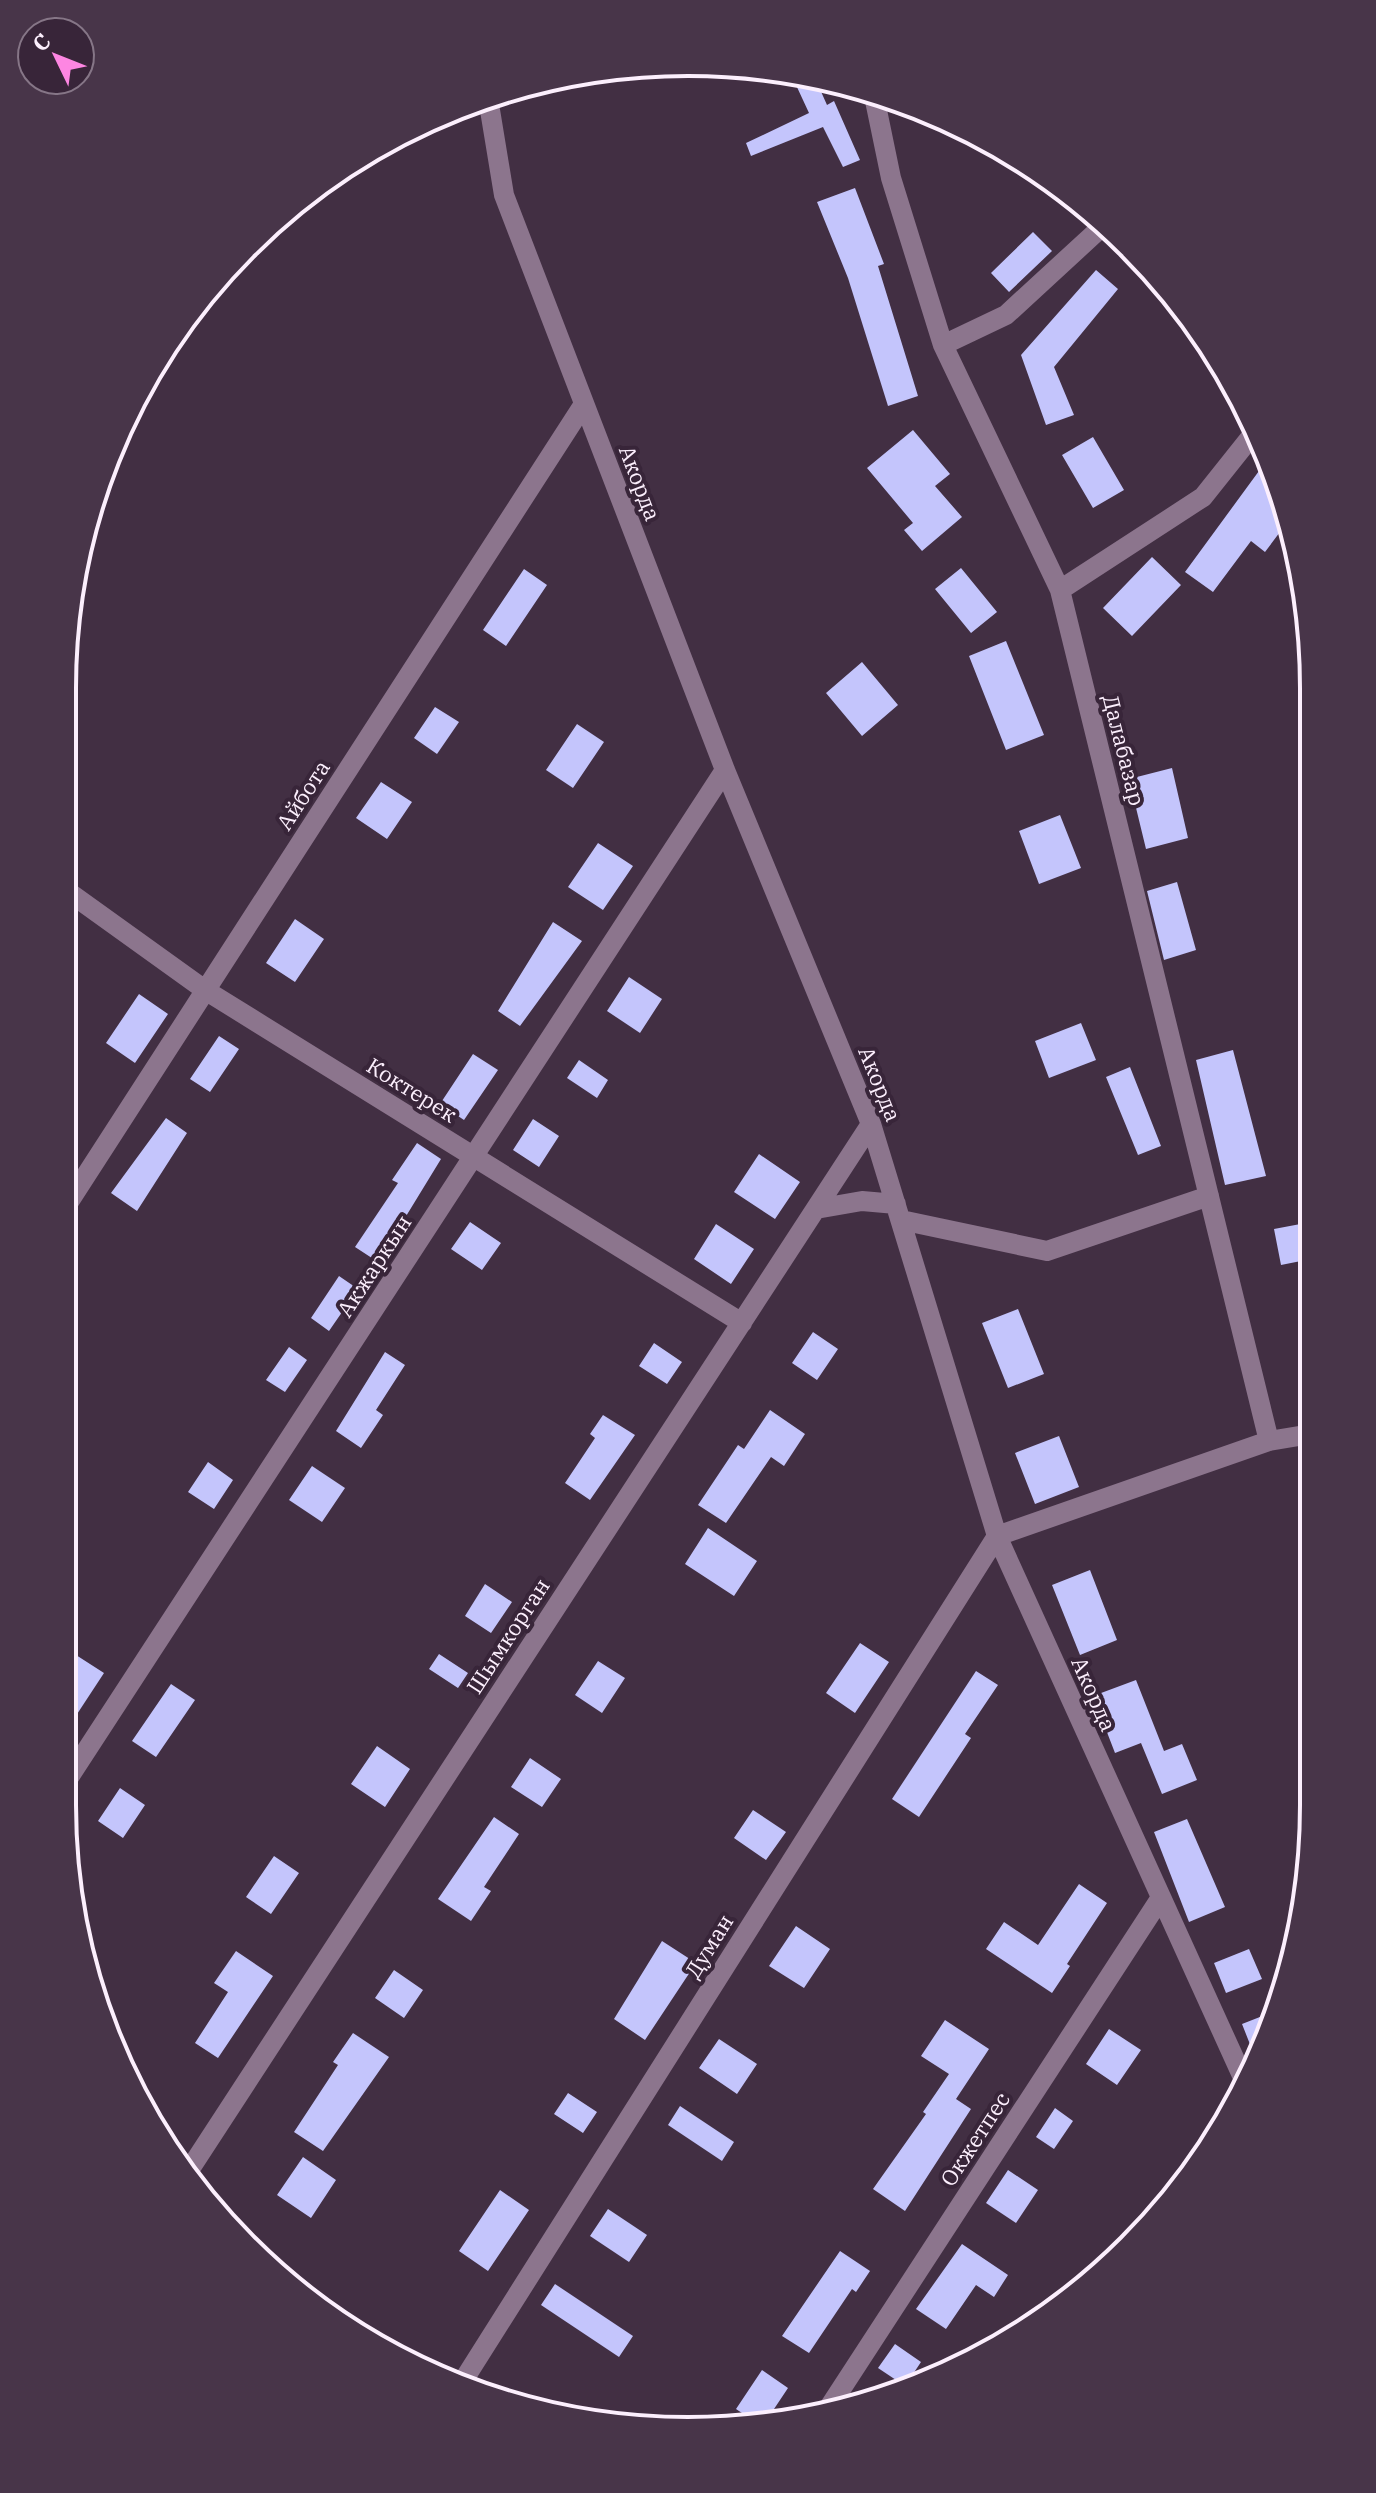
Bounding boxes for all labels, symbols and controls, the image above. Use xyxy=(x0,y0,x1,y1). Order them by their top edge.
north arrow xyxy=(16,16,96,96)
text: С xyxy=(25,27,57,57)
street label: Акорда xyxy=(613,441,668,525)
street label: Далабазар xyxy=(1097,691,1152,808)
street label: Айбота xyxy=(269,754,336,835)
street label: Акорда xyxy=(852,1042,909,1126)
street label: Коктерек xyxy=(362,1050,463,1129)
street label: Акжаркын xyxy=(330,1209,417,1322)
street label: Шымкорган xyxy=(459,1572,556,1699)
street label: Акорда xyxy=(1065,1652,1124,1736)
street label: Думан xyxy=(678,1908,739,1983)
street label: Окжетпес xyxy=(933,2086,1016,2192)

